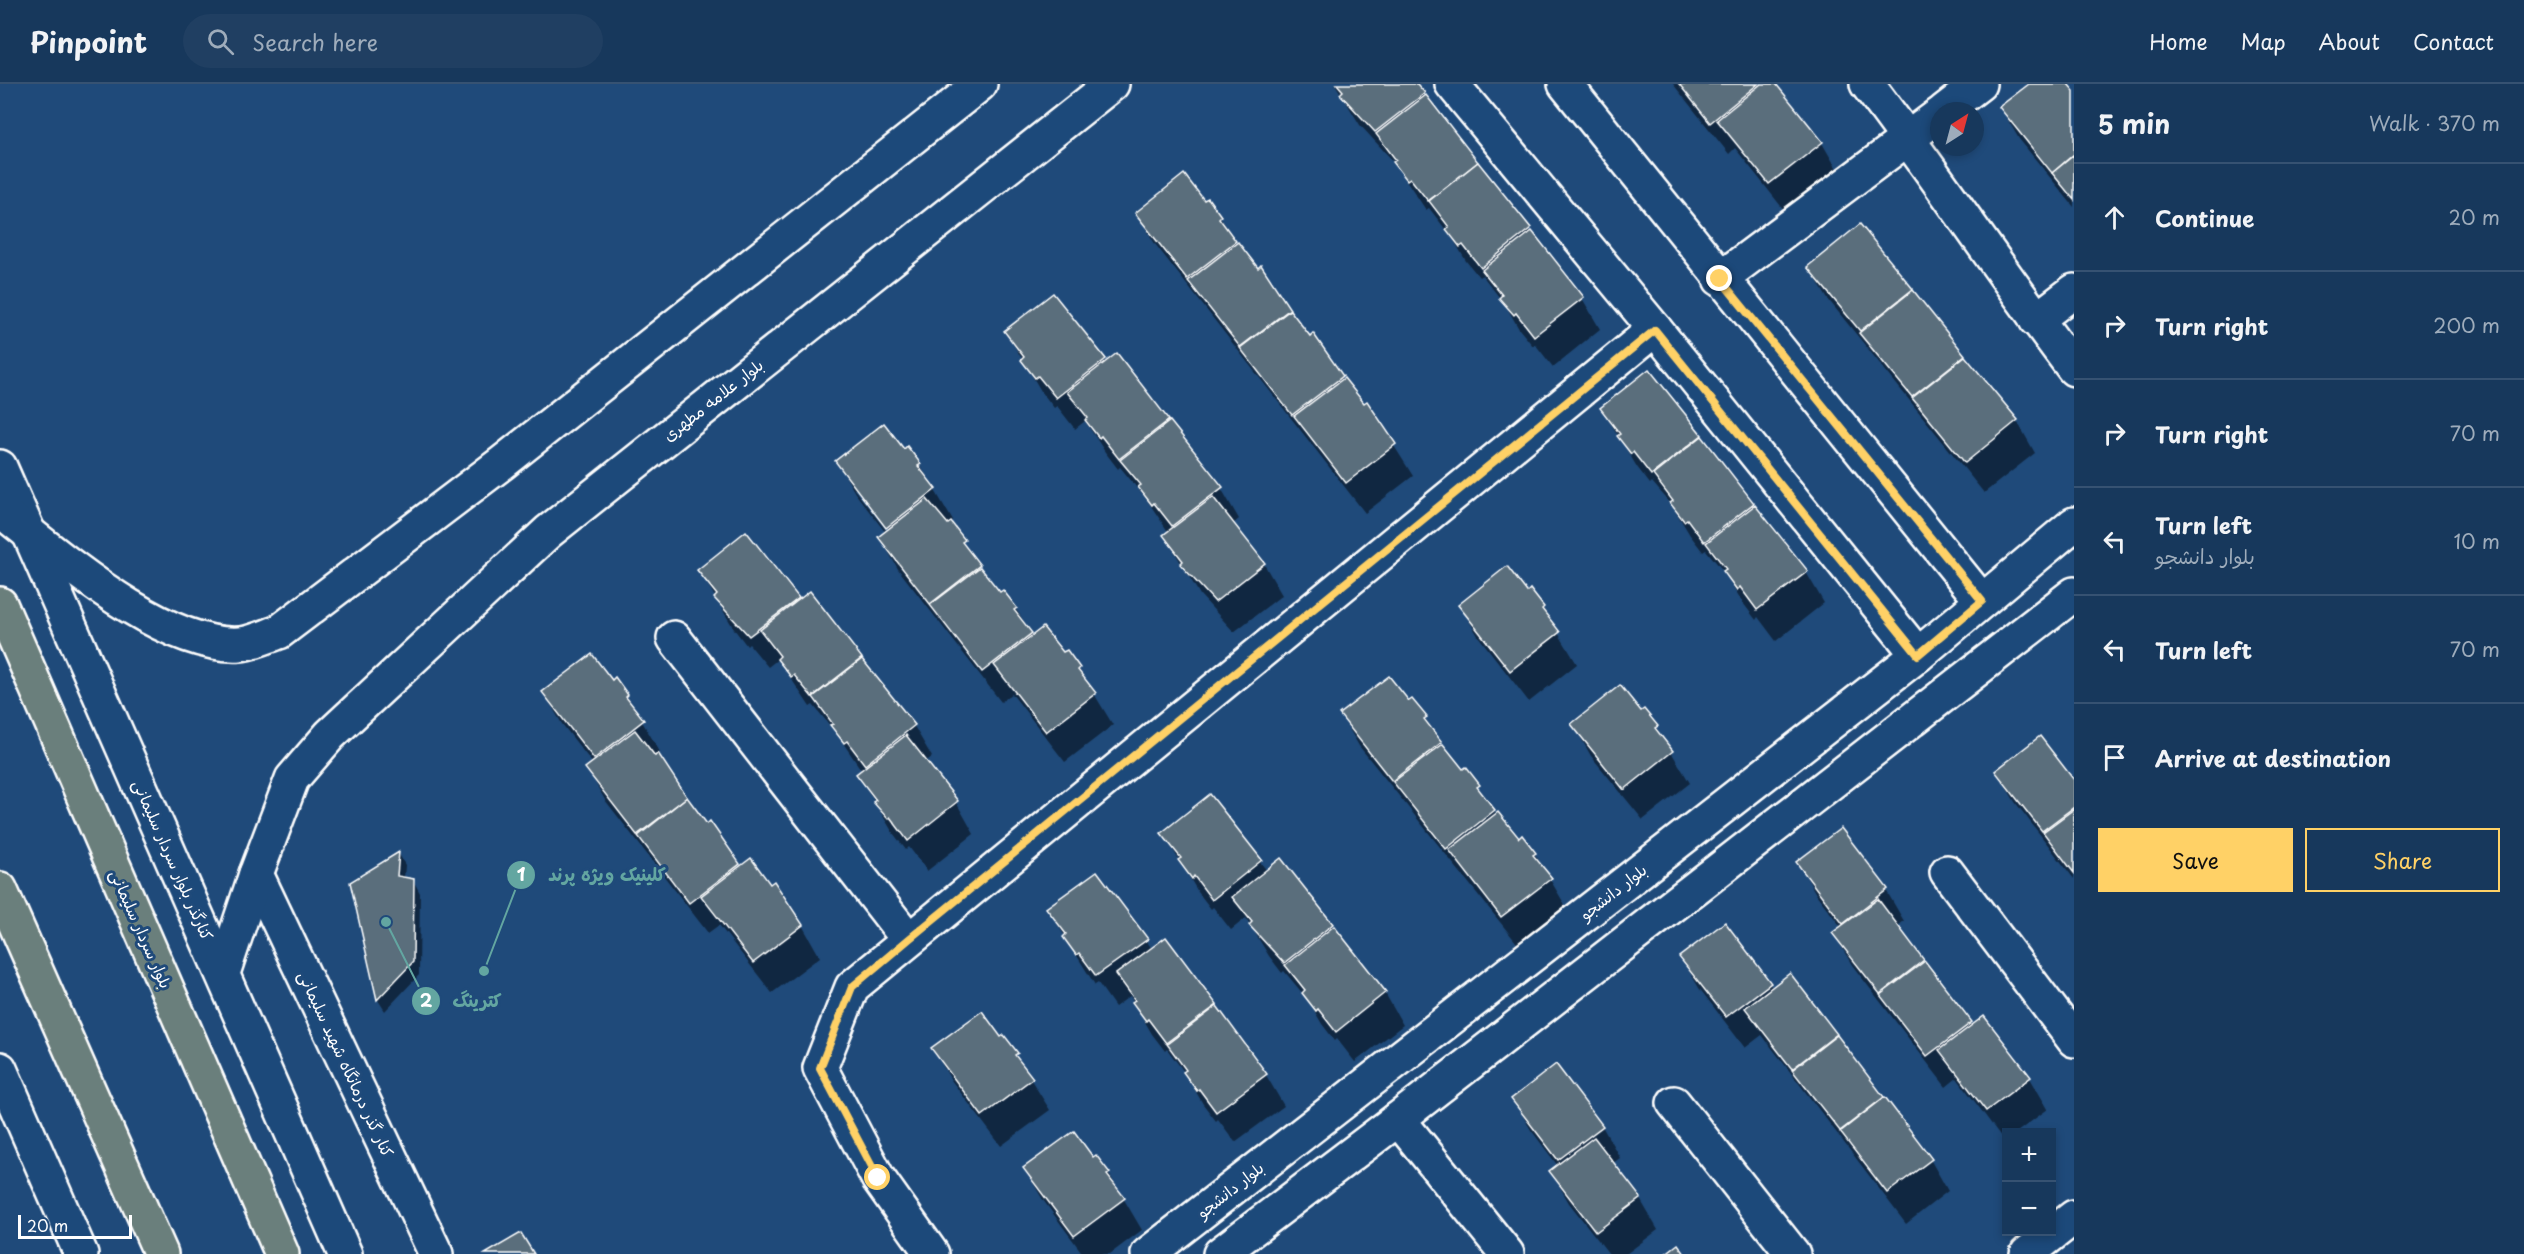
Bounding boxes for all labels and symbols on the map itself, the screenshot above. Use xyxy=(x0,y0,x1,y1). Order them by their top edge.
north arrow xyxy=(1930,102,1984,156)
route end xyxy=(1706,265,1732,291)
street label: بلوار علامه مطهری xyxy=(657,352,768,446)
street label: کنارگذر بلوار سردار سلیمانی xyxy=(129,777,217,943)
callout: کلینیک ویژه پرند xyxy=(506,857,678,893)
street label: بلوار دانشجو xyxy=(1573,857,1651,926)
text: 1 xyxy=(517,860,526,887)
text: کلینیک ویژه پرند xyxy=(548,860,666,887)
street label: بلوار سردار سلیمانی xyxy=(106,867,176,991)
street label: کنار گذر درمانگاه شهید سلیمانی xyxy=(293,967,401,1161)
callout: کترینگ xyxy=(411,983,514,1019)
text: 2 xyxy=(420,986,433,1013)
text: کترینگ xyxy=(453,986,502,1013)
street label: بلوار دانشجو xyxy=(1190,1155,1268,1224)
route start xyxy=(864,1164,890,1190)
scale bar xyxy=(18,1212,132,1240)

